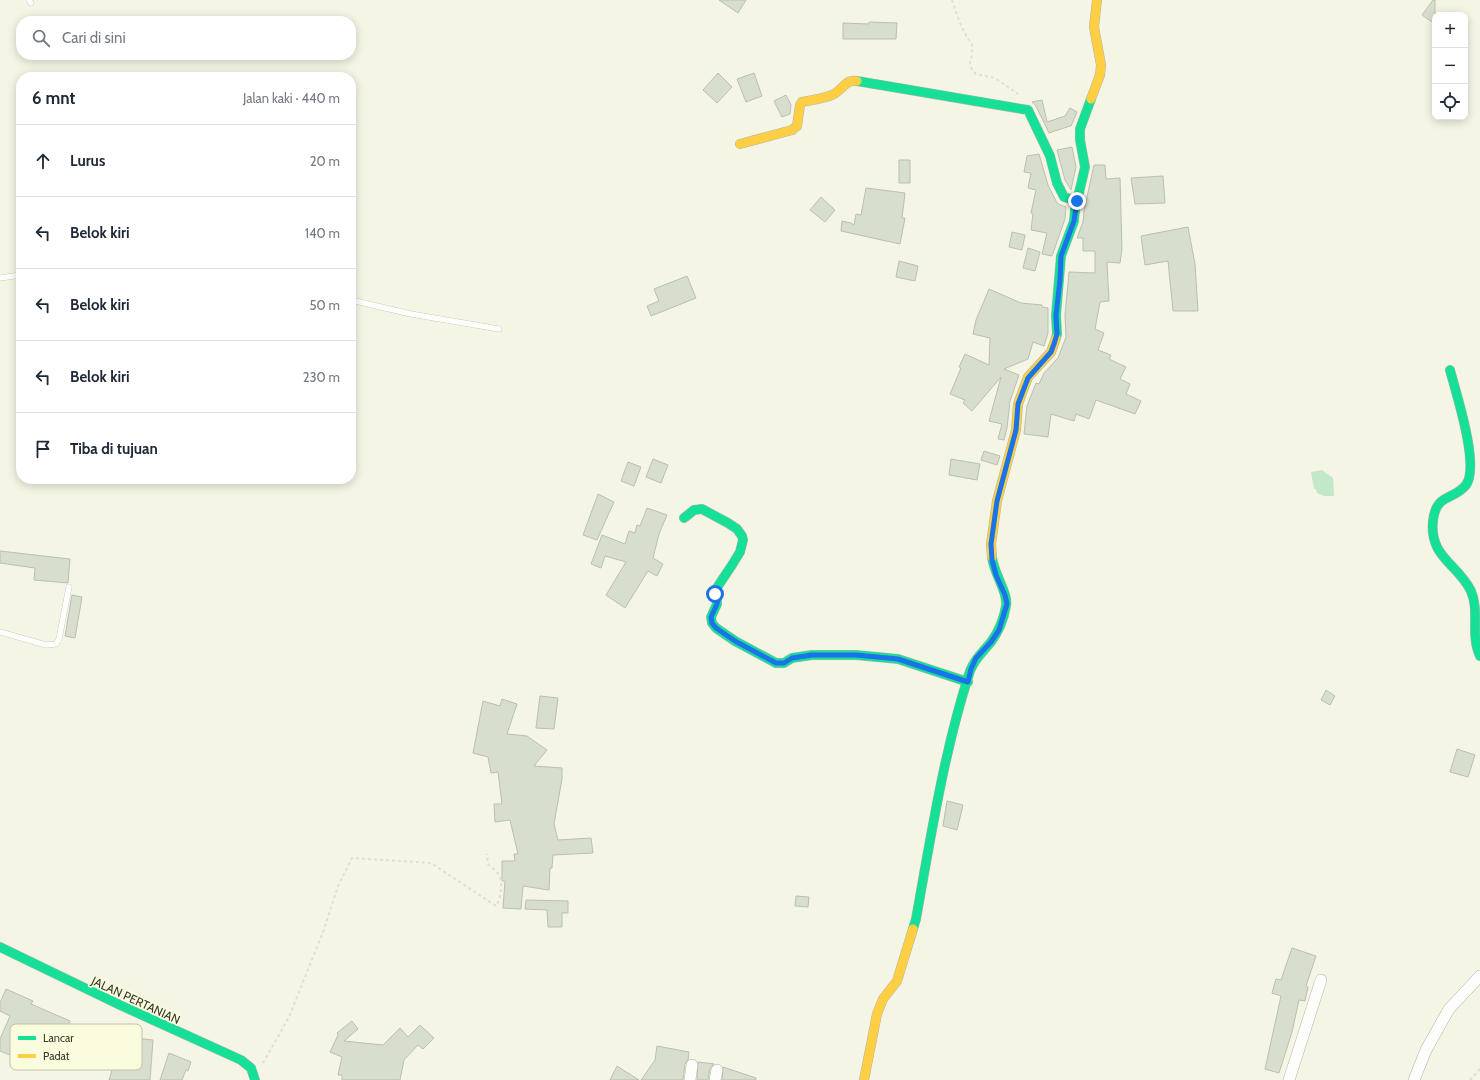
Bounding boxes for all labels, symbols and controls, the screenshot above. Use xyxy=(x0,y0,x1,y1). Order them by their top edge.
map controls xyxy=(1432,12,1468,120)
button: + xyxy=(1432,12,1468,48)
search box xyxy=(16,16,356,60)
icon: search xyxy=(30,27,52,49)
text: Cari di sini xyxy=(62,29,126,47)
button: − xyxy=(1432,48,1468,84)
button: locate xyxy=(1432,84,1468,120)
text: 6 mnt xyxy=(32,88,75,108)
text: Jalan kaki · 440 m xyxy=(243,90,340,106)
icon: ahead xyxy=(32,150,54,172)
text: Lurus xyxy=(70,152,105,170)
text: 20 m xyxy=(310,153,340,169)
route end xyxy=(1068,192,1086,210)
icon: left xyxy=(32,222,54,244)
text: Belok kiri xyxy=(70,224,130,242)
text: 140 m xyxy=(305,225,340,241)
icon: left xyxy=(32,294,54,316)
text: Belok kiri xyxy=(70,296,130,314)
text: 50 m xyxy=(310,297,340,313)
icon: left xyxy=(32,366,54,388)
text: Belok kiri xyxy=(70,368,130,386)
text: 230 m xyxy=(303,369,340,385)
icon: arrive xyxy=(32,438,54,460)
text: Tiba di tujuan xyxy=(70,440,158,458)
route start xyxy=(706,585,724,603)
street label: JALAN PERTANIAN xyxy=(88,972,183,1027)
legend xyxy=(10,1024,142,1070)
text: Lancar xyxy=(43,1031,74,1045)
text: Padat xyxy=(43,1049,70,1063)

